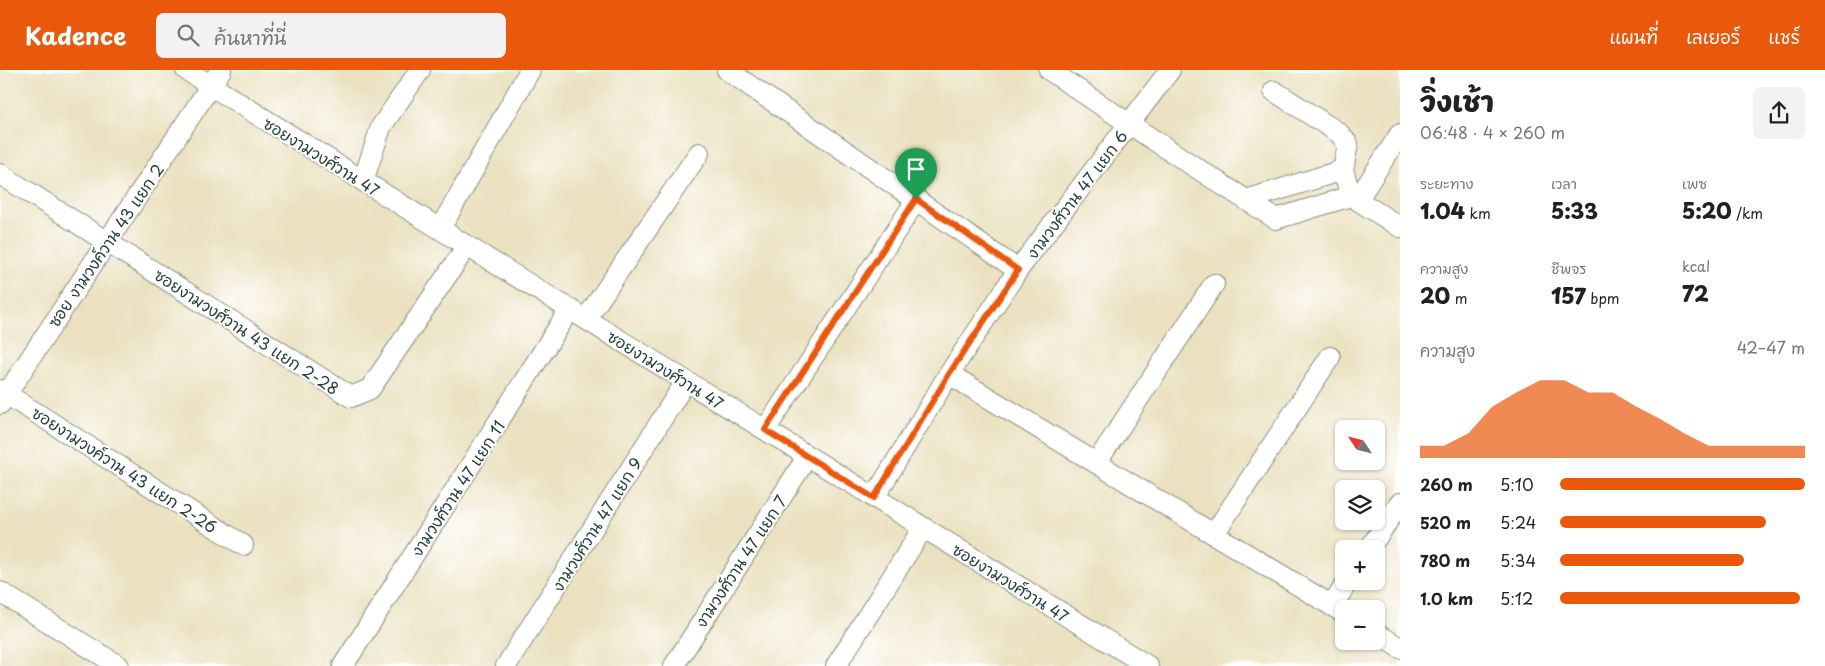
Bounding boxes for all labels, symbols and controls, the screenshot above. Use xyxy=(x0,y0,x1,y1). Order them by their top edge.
search box xyxy=(156,13,506,58)
text: Kadence xyxy=(25,17,126,53)
icon: search xyxy=(174,21,202,49)
text: ค้นหาที่นี่ xyxy=(214,23,287,51)
text: แผนที่ xyxy=(1610,23,1658,50)
text: เลเยอร์ xyxy=(1686,23,1740,50)
text: แชร์ xyxy=(1768,23,1800,50)
text: วิ่งเช้า xyxy=(1420,79,1494,122)
button: share xyxy=(1753,87,1805,139)
street label: ซอยงามวงศ์วาน 47 xyxy=(259,111,385,202)
text: 06:48 · 4 × 260 m xyxy=(1420,120,1565,144)
street label: งามวงศ์วาน 47 แยก 6 xyxy=(1020,125,1132,263)
pin xyxy=(895,148,937,199)
icon: arrive xyxy=(902,155,930,183)
street label: ซอย งามวงค์วาน 43 แยก 2 xyxy=(41,158,169,332)
text: ระยะทาง xyxy=(1420,173,1473,194)
text: เวลา xyxy=(1551,173,1577,194)
text: เพซ xyxy=(1682,173,1707,194)
text: 1.04 xyxy=(1420,194,1465,226)
text: 5:33 xyxy=(1551,194,1598,226)
text: 5:20 xyxy=(1682,194,1732,226)
text: km xyxy=(1465,203,1491,224)
text: /km xyxy=(1732,203,1763,224)
text: kcal xyxy=(1682,256,1710,277)
text: ความสูง xyxy=(1420,258,1468,279)
text: ชีพจร xyxy=(1551,258,1586,279)
street label: ซอยงามวงศ์วาน 43 แยก 2-28 xyxy=(150,262,344,400)
text: 72 xyxy=(1682,277,1709,309)
text: 20 xyxy=(1420,279,1450,311)
text: 157 xyxy=(1551,279,1586,311)
text: m xyxy=(1450,288,1467,309)
text: bpm xyxy=(1586,288,1620,309)
street label: ซอยงามวงศ์วาน 47 xyxy=(603,324,729,415)
text: 42–47 m xyxy=(1737,335,1805,359)
text: ความสูง xyxy=(1420,338,1475,362)
street label: ซอยงามวงค์วาน 43 แยก 2-26 xyxy=(28,400,222,538)
street label: งามวงศ์วาน 47 แยก 11 xyxy=(404,415,510,561)
north arrow xyxy=(1335,420,1385,470)
map controls xyxy=(1335,420,1385,650)
street label: งามวงศ์วาน 47 แยก 9 xyxy=(545,452,647,596)
text: 260 m xyxy=(1420,472,1473,496)
text: 5:10 xyxy=(1500,472,1534,496)
button: layers xyxy=(1335,480,1385,530)
street label: งามวงศ์วาน 47 แยก 7 xyxy=(688,490,792,632)
text: 520 m xyxy=(1420,510,1471,534)
text: 5:24 xyxy=(1500,510,1536,534)
street label: ซอยงามวงศ์วาน 47 xyxy=(948,537,1074,628)
button: + xyxy=(1335,540,1385,590)
text: 780 m xyxy=(1420,548,1470,572)
text: 5:34 xyxy=(1500,548,1536,572)
text: 1.0 km xyxy=(1420,586,1473,610)
text: 5:12 xyxy=(1500,586,1533,610)
button: − xyxy=(1335,600,1385,650)

